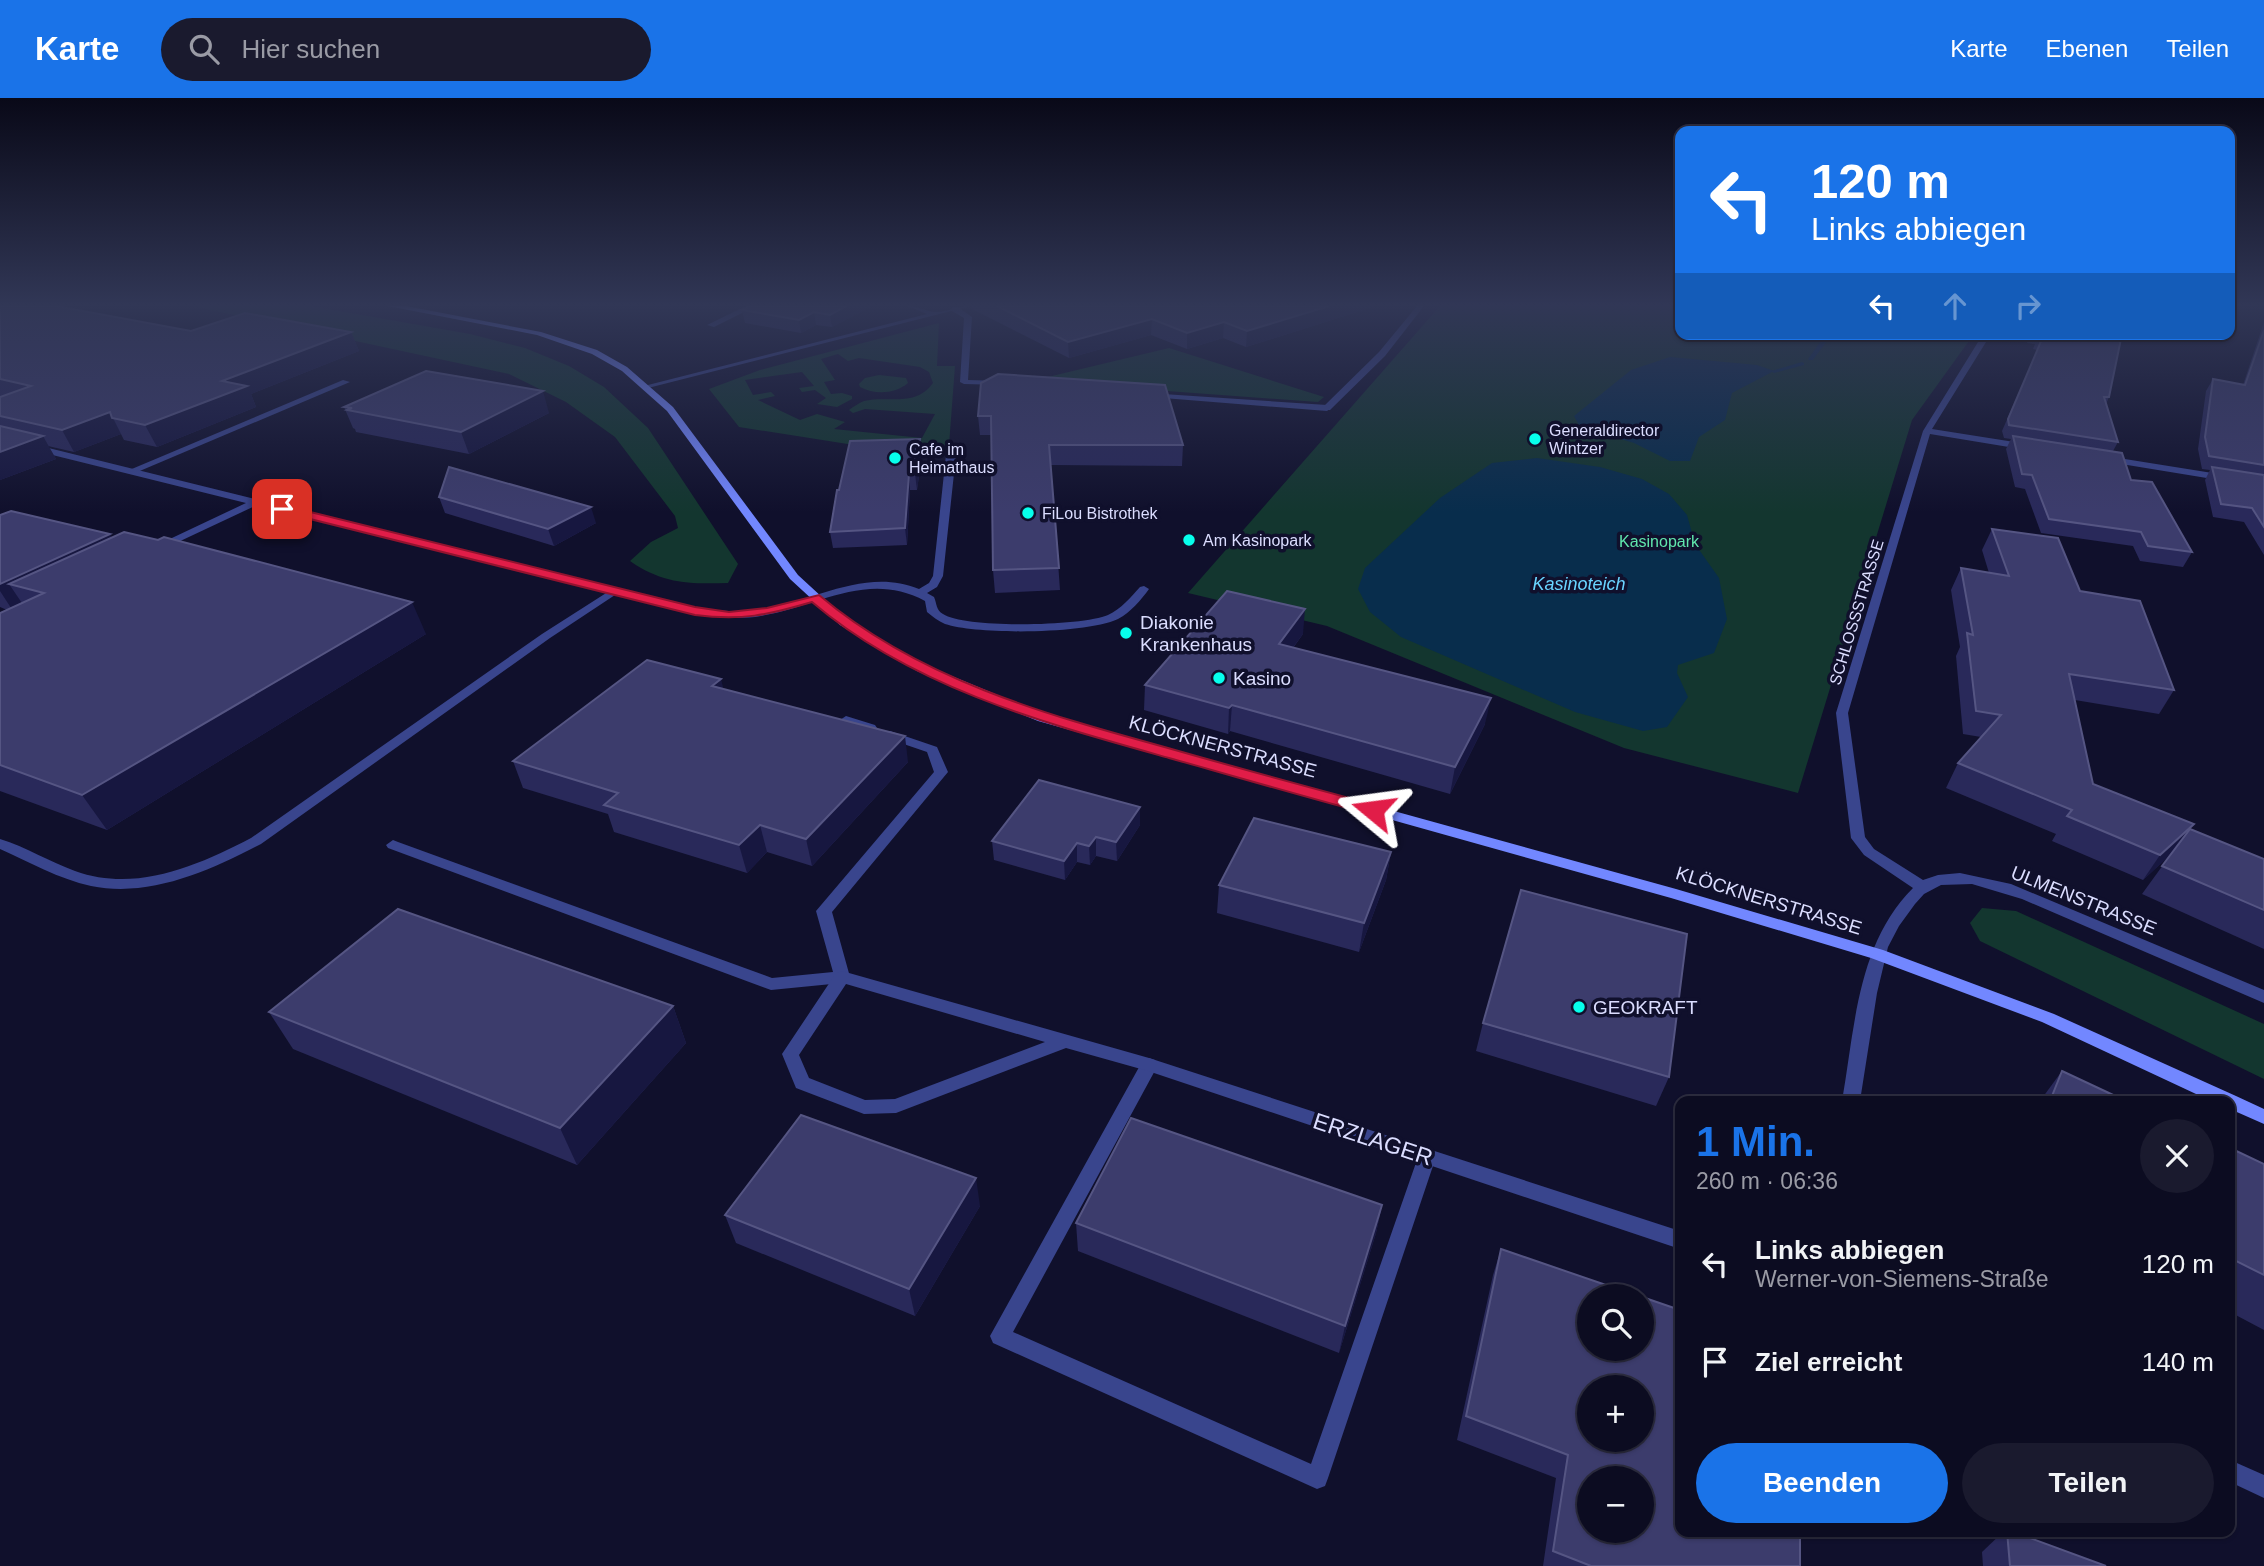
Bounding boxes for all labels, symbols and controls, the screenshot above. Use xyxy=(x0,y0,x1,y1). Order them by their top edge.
search box xyxy=(161,18,651,81)
text: Karte xyxy=(35,30,119,67)
icon: search xyxy=(185,30,223,68)
text: Hier suchen xyxy=(241,34,380,64)
text: Karte xyxy=(1950,35,2008,62)
text: Ebenen xyxy=(2046,35,2128,62)
text: Teilen xyxy=(2166,35,2229,62)
icon: left xyxy=(1696,154,1787,245)
text: 120 m xyxy=(1811,154,1950,208)
text: Links abbiegen xyxy=(1811,211,2026,247)
icon: left xyxy=(1863,287,1901,325)
icon: ahead xyxy=(1936,287,1974,325)
icon: right xyxy=(2009,287,2047,325)
place label: Generaldirector Wintzer xyxy=(1549,422,1660,457)
marker: Generaldirector Wintzer xyxy=(1527,431,1543,447)
place label: Cafe im Heimathaus xyxy=(909,441,994,476)
marker: Cafe im Heimathaus xyxy=(887,450,903,466)
pin xyxy=(252,479,312,539)
icon: arrive xyxy=(263,490,301,528)
marker: FiLou Bistrothek xyxy=(1020,505,1036,521)
place label: FiLou Bistrothek xyxy=(1042,505,1159,522)
marker: Am Kasinopark xyxy=(1181,532,1197,548)
place label: Am Kasinopark xyxy=(1203,532,1312,549)
park label: Kasinopark xyxy=(1619,533,1700,550)
street label: SCHLOSSSTRASSE xyxy=(1826,537,1887,687)
water label: Kasinoteich xyxy=(1532,574,1626,594)
place label: Diakonie Krankenhaus xyxy=(1140,612,1252,655)
marker: Diakonie Krankenhaus xyxy=(1118,625,1134,641)
place label: Kasino xyxy=(1233,668,1291,689)
marker: Kasino xyxy=(1211,670,1227,686)
street label: KLÖCKNERSTRASSE xyxy=(1127,711,1319,782)
position arrow xyxy=(1336,773,1410,847)
street label: KLÖCKNERSTRASSE xyxy=(1673,862,1864,939)
street label: ULMENSTRASSE xyxy=(2008,862,2160,939)
place label: GEOKRAFT xyxy=(1593,997,1698,1018)
marker: GEOKRAFT xyxy=(1571,999,1587,1015)
street label: ERZLAGER xyxy=(1310,1107,1436,1171)
text: 1 Min. xyxy=(1696,1118,1815,1165)
button: close xyxy=(2140,1119,2214,1193)
text: 260 m · 06:36 xyxy=(1696,1168,1838,1194)
text: Links abbiegen xyxy=(1755,1235,1944,1265)
icon: left xyxy=(1696,1245,1734,1283)
text: 120 m xyxy=(2142,1249,2214,1279)
text: Werner-von-Siemens-Straße xyxy=(1755,1266,2049,1292)
map controls xyxy=(1577,1284,1654,1543)
button: search xyxy=(1577,1284,1654,1361)
icon: arrive xyxy=(1696,1343,1734,1381)
text: Ziel erreicht xyxy=(1755,1347,1902,1377)
text: 140 m xyxy=(2142,1347,2214,1377)
button: + xyxy=(1577,1375,1654,1452)
button: Beenden xyxy=(1696,1443,1948,1523)
button: Teilen xyxy=(1962,1443,2214,1523)
button: − xyxy=(1577,1466,1654,1543)

